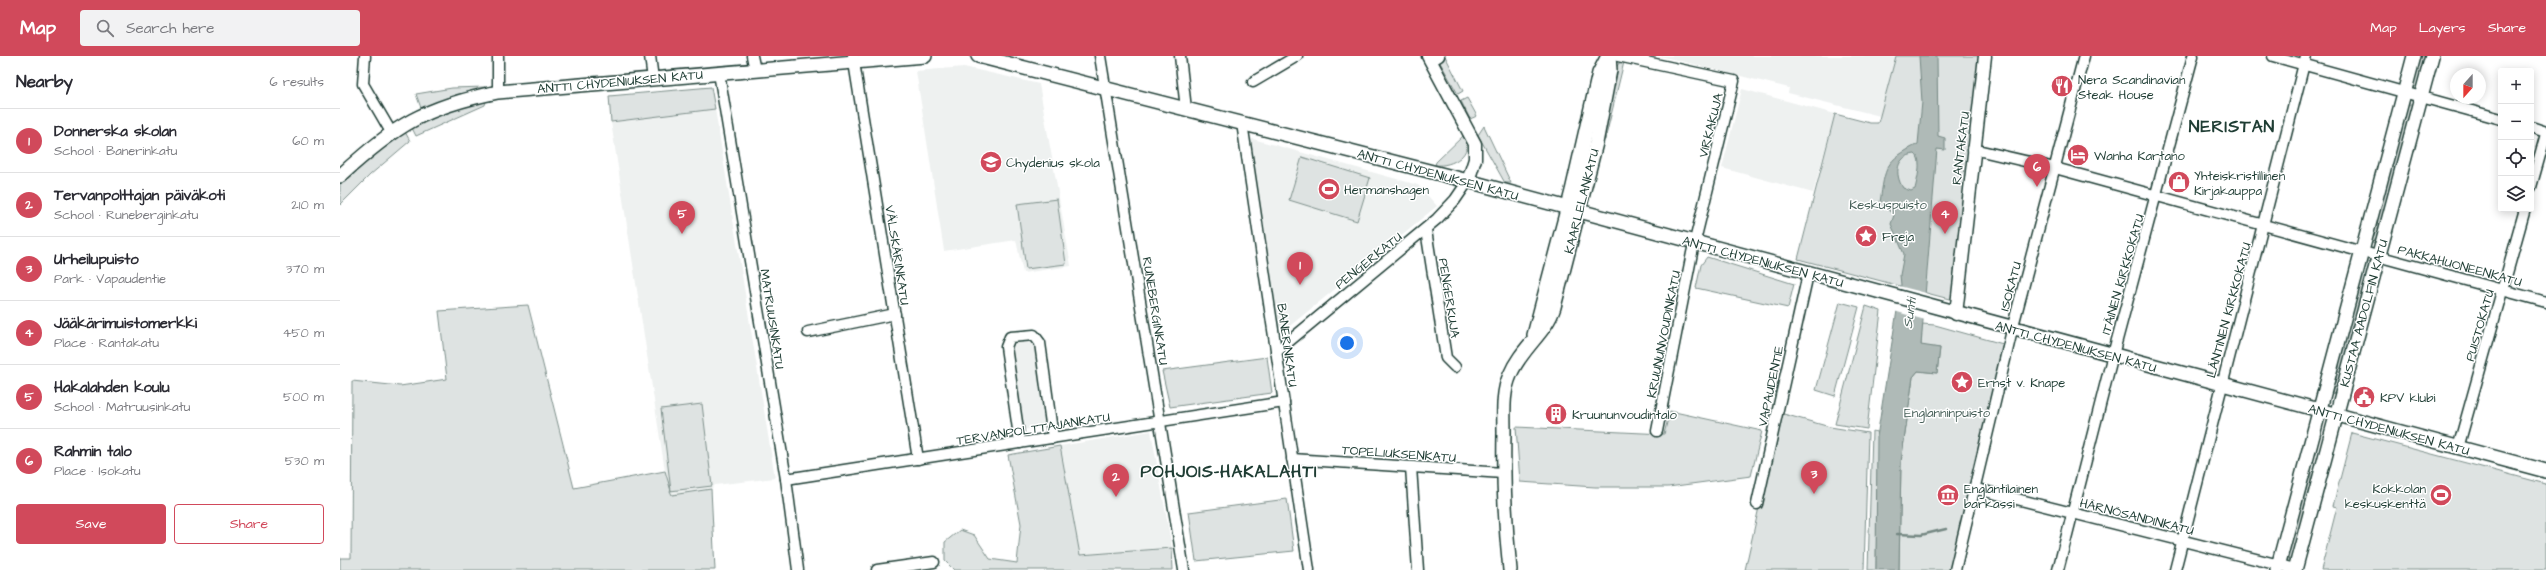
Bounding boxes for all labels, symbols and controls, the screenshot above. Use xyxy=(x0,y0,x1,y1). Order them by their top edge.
search box xyxy=(80,10,360,46)
text: Map xyxy=(20,15,56,42)
icon: search xyxy=(94,17,116,39)
text: Search here xyxy=(126,18,215,39)
text: Map xyxy=(2370,18,2397,38)
text: Layers xyxy=(2419,18,2466,38)
text: Share xyxy=(2488,18,2526,38)
street label: ANTTI CHYDENIUKSEN KATU xyxy=(536,66,704,98)
north arrow xyxy=(2450,68,2486,104)
map controls xyxy=(2498,68,2534,212)
button: + xyxy=(2498,68,2534,104)
text: Nearby xyxy=(16,70,73,94)
place label: Nera Scandinavian Steak House xyxy=(2078,71,2186,104)
text: 6 results xyxy=(269,73,324,91)
restaurant icon: Nera Scandinavian Steak House xyxy=(2049,73,2075,99)
street label: VIRKAKUJA xyxy=(1694,90,1728,159)
button: − xyxy=(2498,104,2534,140)
street label: RANTAKATU xyxy=(1948,110,1974,186)
district label: NERISTAN xyxy=(2189,115,2275,139)
text: Donnerska skolan xyxy=(54,121,177,142)
text: 1 xyxy=(28,132,30,150)
text: 60 m xyxy=(292,132,324,150)
button: locate xyxy=(2498,140,2534,176)
text: School · Banerinkatu xyxy=(54,142,177,160)
hotel icon: Wanha Kartano xyxy=(2065,142,2091,168)
street label: ANTTI CHYDENIUKSEN KATU xyxy=(1355,145,1520,205)
street label: KAARLELANKATU xyxy=(1560,147,1604,256)
place label: Wanha Kartano xyxy=(2094,147,2186,165)
school or university icon: Chydenius skola xyxy=(978,149,1004,175)
place label: Chydenius skola xyxy=(1006,154,1100,173)
pin: 6 xyxy=(2024,154,2050,187)
place label: Yhteiskristillinen Kirjakauppa xyxy=(2194,167,2286,200)
shop icon: Yhteiskristillinen Kirjakauppa xyxy=(2166,169,2192,195)
sports icon: Hermanshagen xyxy=(1316,176,1342,202)
button: layers xyxy=(2498,176,2534,212)
place label: Hermanshagen xyxy=(1344,181,1430,200)
text: Tervanpolttajan päiväkoti xyxy=(54,185,225,206)
text: 2 xyxy=(25,196,33,214)
text: 210 m xyxy=(291,196,324,214)
park label: Keskuspuisto xyxy=(1849,196,1927,214)
pin: 5 xyxy=(669,201,695,234)
pin: 4 xyxy=(1932,201,1958,234)
street label: VÄLSKÄRINKATU xyxy=(880,204,914,306)
text: School · Runeberginkatu xyxy=(54,206,198,224)
street label: ITÄINEN KIRKKOKATU xyxy=(2097,212,2149,337)
place icon: Freja xyxy=(1853,223,1879,249)
street label: PENGERKATU xyxy=(1331,228,1406,293)
place label: Freja xyxy=(1882,228,1915,246)
street label: ANTTI CHYDENIUKSEN KATU xyxy=(1680,232,1845,292)
street label: KUSTAA AADOLFIN KATU xyxy=(2336,237,2392,389)
street label: LÄNTINEN KIRKKOKATU xyxy=(2202,240,2256,380)
street label: PAKKAHUONEENKATU xyxy=(2396,241,2524,291)
text: Urheilupuisto xyxy=(54,249,139,270)
pin: 1 xyxy=(1287,252,1313,285)
street label: RUNEBERGINKATU xyxy=(1138,256,1172,367)
street label: PENGERKUJA xyxy=(1434,257,1464,340)
street label: ISOKATU xyxy=(1996,259,2026,313)
text: 3 xyxy=(26,260,32,278)
text: 370 m xyxy=(286,260,324,278)
street label: MATRUUSINKATU xyxy=(755,268,789,371)
street label: KRUUNUNVOUDINKATU xyxy=(1643,269,1685,400)
text: Park · Vapaudentie xyxy=(54,270,166,288)
street label: PUISTOKATU xyxy=(2461,287,2499,363)
water label: Sunti xyxy=(1898,295,1922,330)
street label: BANERINKATU xyxy=(1272,302,1302,388)
text: Jääkärimuistomerkki xyxy=(54,313,197,334)
street label: ANTTI CHYDENIUKSEN KATU xyxy=(1993,317,2158,377)
text: 4 xyxy=(25,324,33,342)
text: 450 m xyxy=(282,324,324,342)
your location xyxy=(1337,333,1357,353)
text: Place · Rantakatu xyxy=(54,334,159,352)
street label: VAPAUDENTIE xyxy=(1754,344,1788,428)
place icon: Ernst v. Knape xyxy=(1949,369,1975,395)
place label: Ernst v. Knape xyxy=(1978,374,2065,392)
text: Hakalahden koulu xyxy=(54,377,170,398)
public building icon: KPV klubi xyxy=(2351,384,2377,410)
text: 5 xyxy=(24,388,34,406)
text: 500 m xyxy=(283,388,324,406)
place label: KPV klubi xyxy=(2380,389,2435,407)
text: School · Matruusinkatu xyxy=(54,398,190,416)
street label: ANTTI CHYDENIUKSEN KATU xyxy=(2306,400,2471,460)
building icon: Kruununvoudintalo xyxy=(1543,401,1569,427)
park label: Englanninpuisto xyxy=(1904,404,1991,423)
place label: Kruununvoudintalo xyxy=(1572,406,1678,424)
street label: TERVANPOLTTAJANKATU xyxy=(955,408,1111,450)
text: Rahmin talo xyxy=(54,441,132,462)
street label: TOPELIUKSENKATU xyxy=(1341,441,1457,467)
text: 6 xyxy=(25,452,33,470)
text: 530 m xyxy=(285,452,324,470)
district label: POHJOIS-HAKALAHTI xyxy=(1140,460,1318,484)
pin: 3 xyxy=(1801,461,1827,494)
text: Place · Isokatu xyxy=(54,462,141,480)
pin: 2 xyxy=(1103,464,1129,497)
place label: Englantilainen barkassi xyxy=(1964,480,2038,513)
place label: Kokkolan keskuskenttä xyxy=(2345,480,2427,513)
museum icon: Englantilainen barkassi xyxy=(1935,482,1961,508)
sports icon: Kokkolan keskuskenttä xyxy=(2428,482,2454,508)
street label: HÄRNÖSANDINKATU xyxy=(2078,494,2196,540)
button: Save xyxy=(16,504,166,544)
button: Share xyxy=(174,504,324,544)

